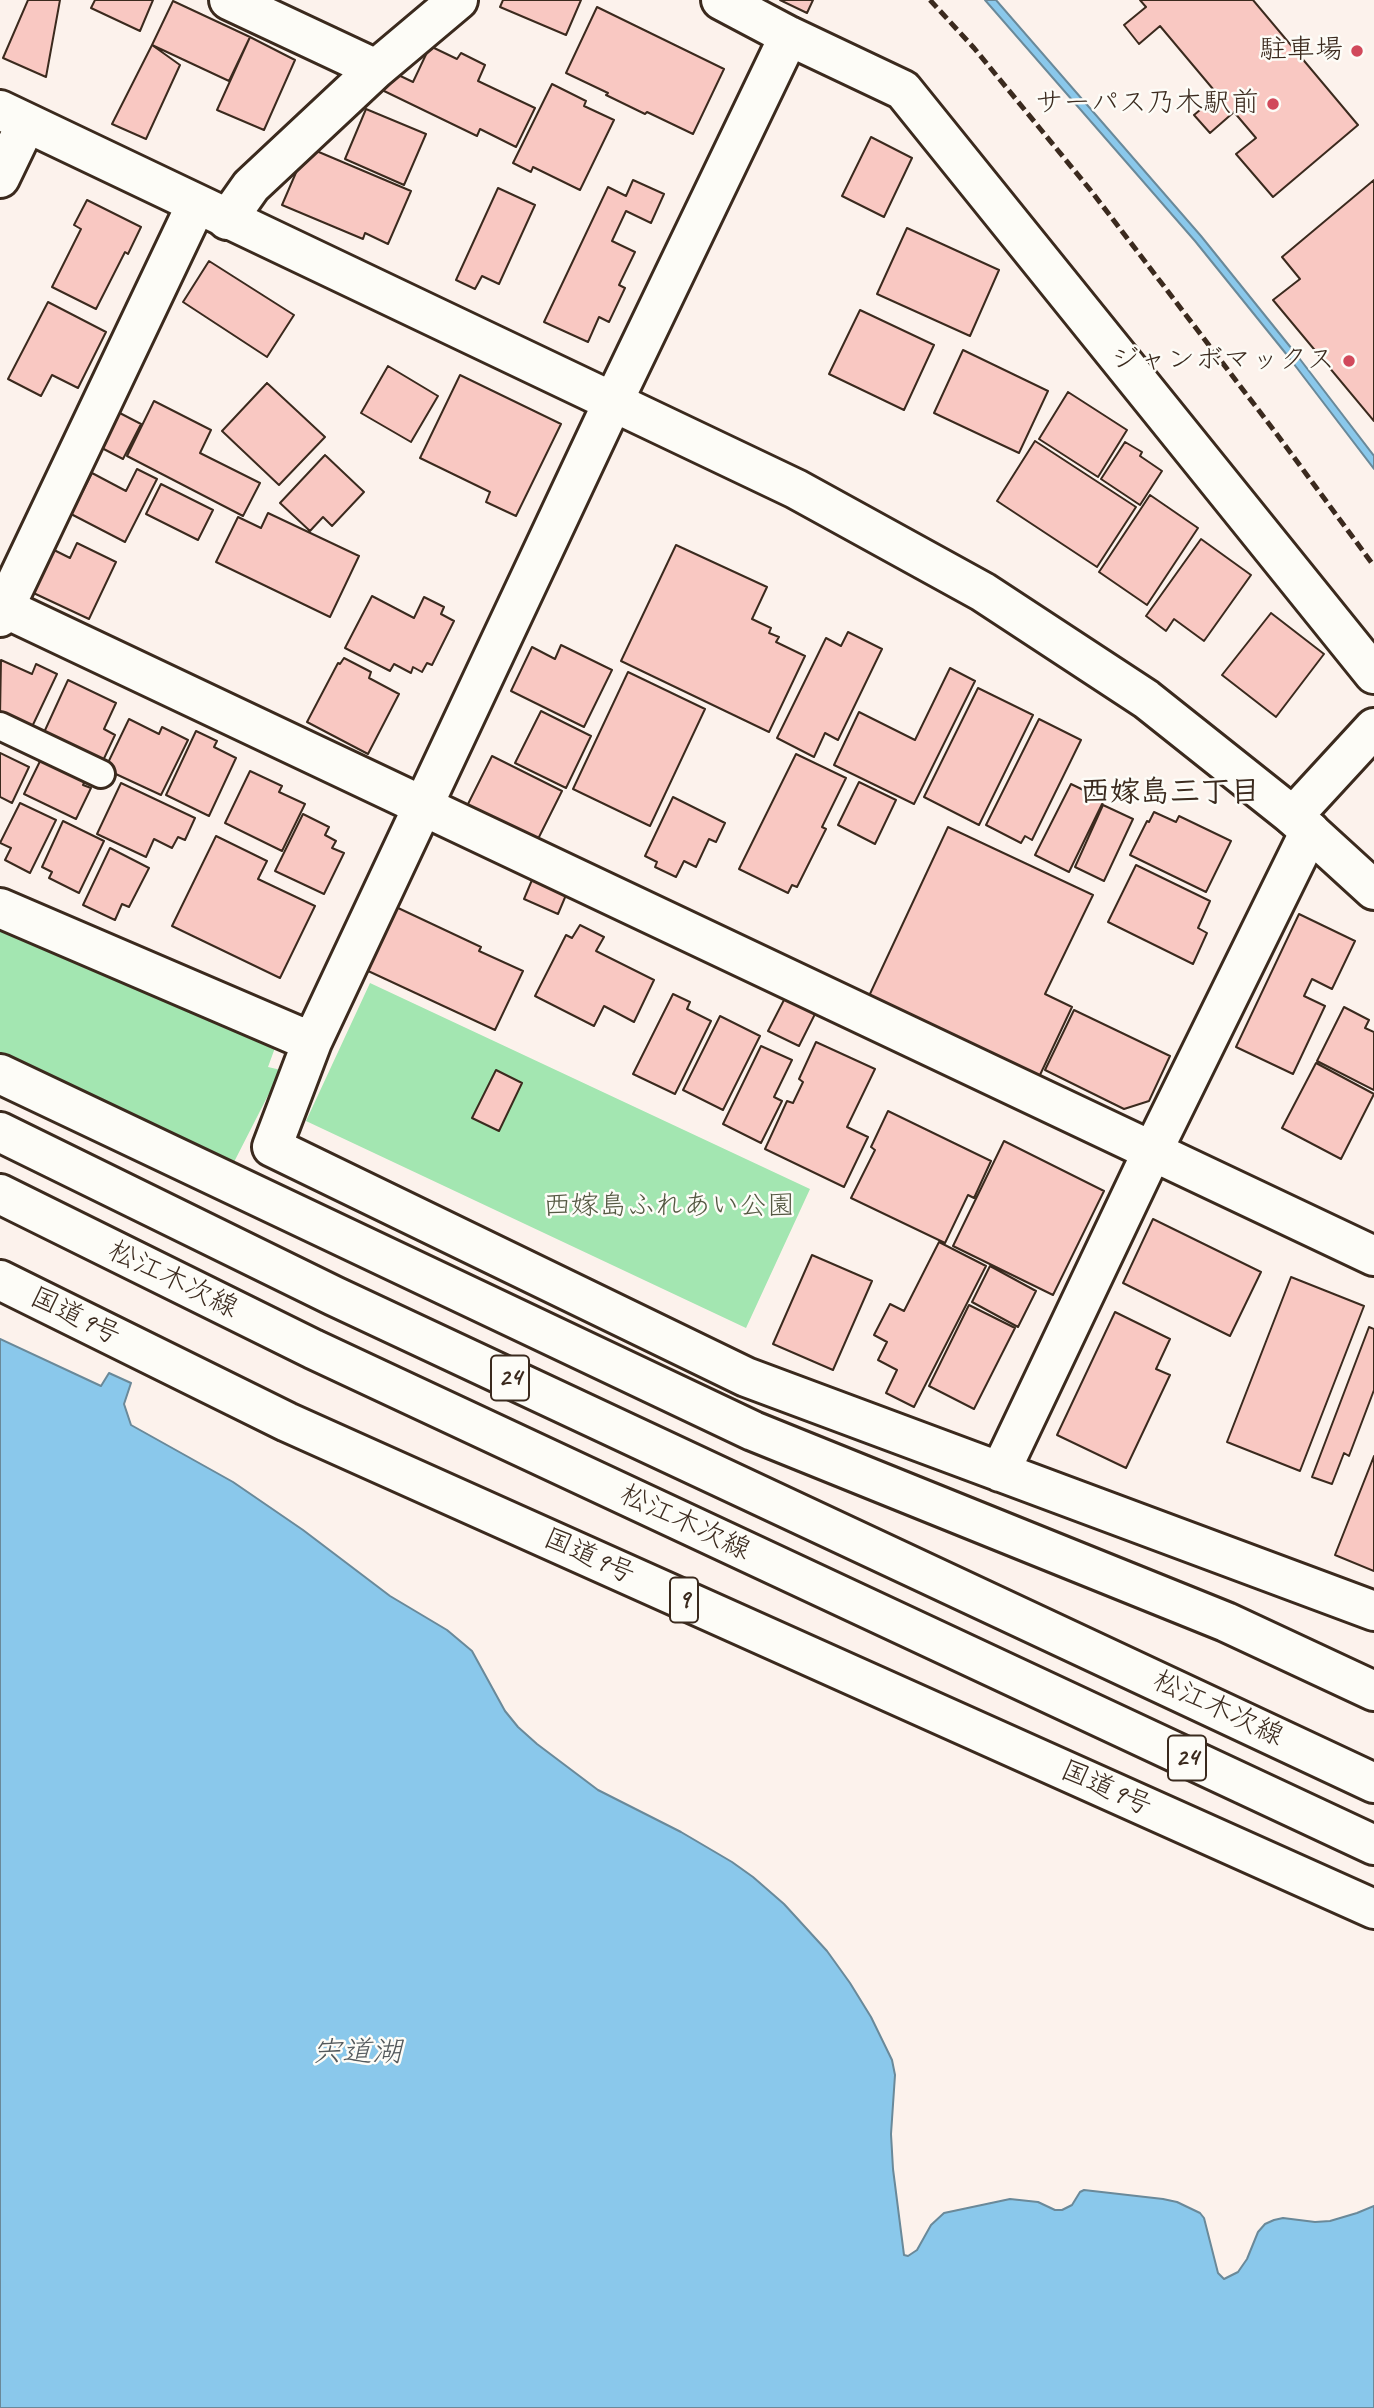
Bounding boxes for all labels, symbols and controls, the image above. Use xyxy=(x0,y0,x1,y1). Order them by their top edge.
place label: 駐車場 xyxy=(1259,34,1343,68)
marker: 駐車場 xyxy=(1349,43,1365,59)
place label: サーパス乃木駅前 xyxy=(1035,87,1259,121)
marker: サーパス乃木駅前 xyxy=(1265,96,1281,112)
place label: ジャンボマックス xyxy=(1111,344,1335,378)
marker: ジャンボマックス xyxy=(1341,353,1357,369)
district label: 西嫁島三丁目 xyxy=(1080,775,1260,811)
park label: 西嫁島ふれあい公園 xyxy=(543,1190,795,1224)
street label: 松江木次線 xyxy=(103,1234,243,1326)
street label: 国道9号 xyxy=(24,1281,126,1353)
road number: 24 xyxy=(491,1356,529,1400)
street label: 松江木次線 xyxy=(614,1478,756,1568)
street label: 国道9号 xyxy=(538,1522,640,1592)
road number: 9 xyxy=(670,1578,698,1623)
street label: 松江木次線 xyxy=(1147,1664,1289,1754)
road number: 24 xyxy=(1168,1736,1206,1780)
street label: 国道9号 xyxy=(1055,1754,1157,1824)
water label: 宍道湖 xyxy=(312,2035,402,2071)

